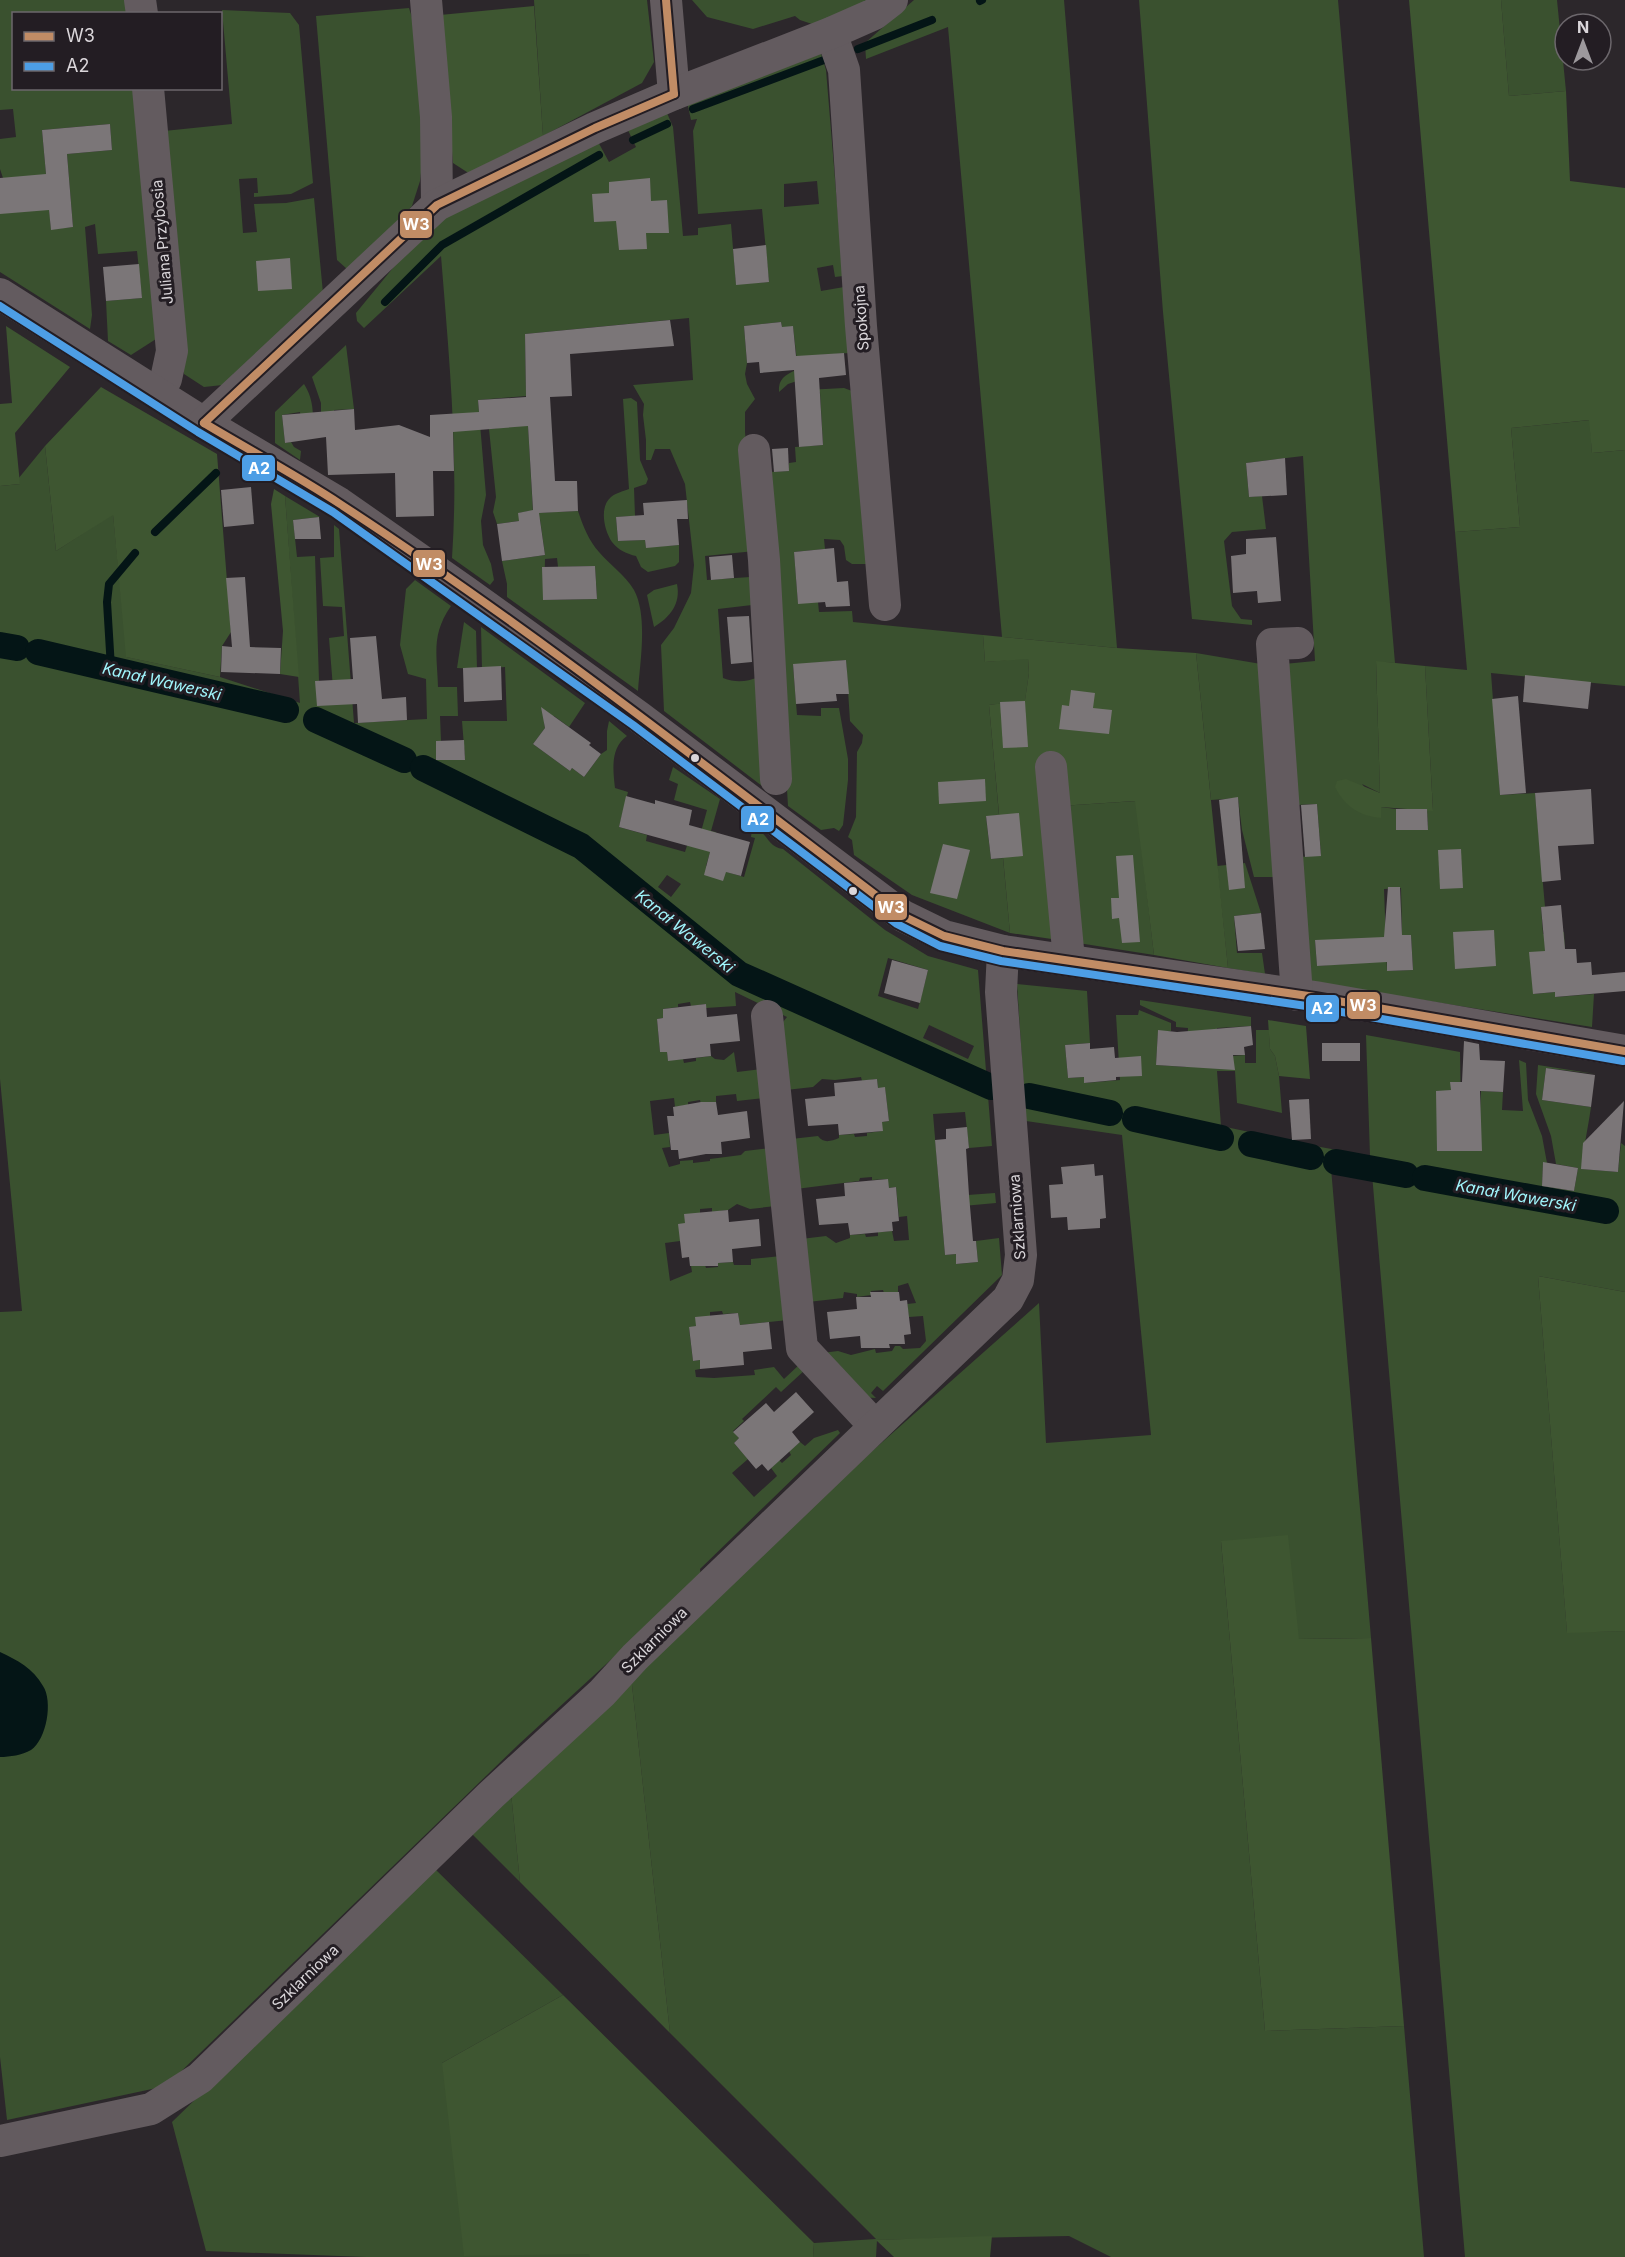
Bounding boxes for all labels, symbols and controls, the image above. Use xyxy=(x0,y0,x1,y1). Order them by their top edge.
legend xyxy=(12,12,222,90)
north arrow xyxy=(1553,12,1613,72)
text: N xyxy=(1577,17,1589,37)
text: W3 xyxy=(66,25,95,46)
text: A2 xyxy=(66,55,89,76)
street label: Juliana Przybosia xyxy=(147,179,177,305)
line badge: W3 xyxy=(399,210,433,239)
text: W3 xyxy=(403,214,429,234)
street label: Spokojna xyxy=(849,285,873,351)
line badge: A2 xyxy=(241,454,276,482)
text: A2 xyxy=(248,458,270,478)
line badge: W3 xyxy=(412,549,446,578)
text: W3 xyxy=(416,554,442,574)
water label: Kanał Wawerski xyxy=(101,658,225,705)
unlabelled marker xyxy=(689,752,701,764)
line badge: A2 xyxy=(740,805,775,833)
text: A2 xyxy=(747,809,769,829)
water label: Kanał Wawerski xyxy=(631,885,739,978)
unlabelled marker xyxy=(847,885,859,897)
line badge: W3 xyxy=(874,893,908,921)
text: W3 xyxy=(878,897,904,917)
line badge: W3 xyxy=(1346,991,1381,1020)
line badge: A2 xyxy=(1305,994,1340,1023)
text: W3 xyxy=(1350,995,1376,1015)
text: A2 xyxy=(1311,998,1333,1018)
street label: Szklarniowa xyxy=(1005,1173,1029,1261)
water label: Kanał Wawerski xyxy=(1454,1175,1579,1216)
street label: Szklarniowa xyxy=(617,1603,691,1677)
street label: Szklarniowa xyxy=(267,1940,343,2014)

